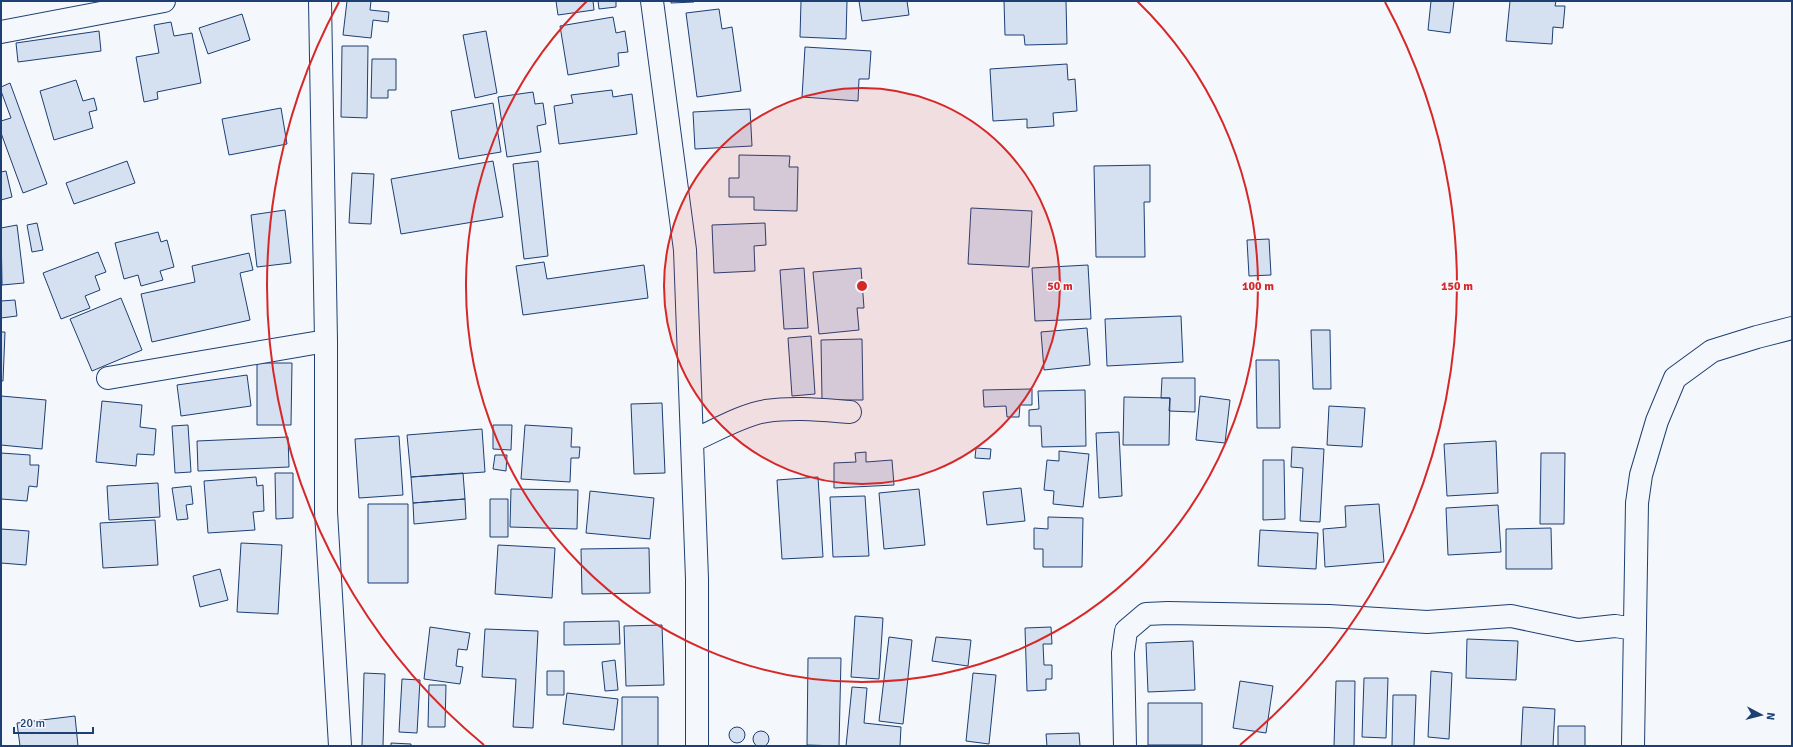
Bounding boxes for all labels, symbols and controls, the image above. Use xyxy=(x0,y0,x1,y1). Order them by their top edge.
centre of rings xyxy=(855,279,869,293)
text: 50 m xyxy=(1047,279,1073,294)
text: 100 m xyxy=(1242,279,1274,294)
text: 150 m xyxy=(1441,279,1473,294)
north arrow xyxy=(1741,695,1781,735)
scale bar xyxy=(14,709,93,735)
text: N xyxy=(1764,712,1777,721)
text: 20 m xyxy=(20,716,45,731)

